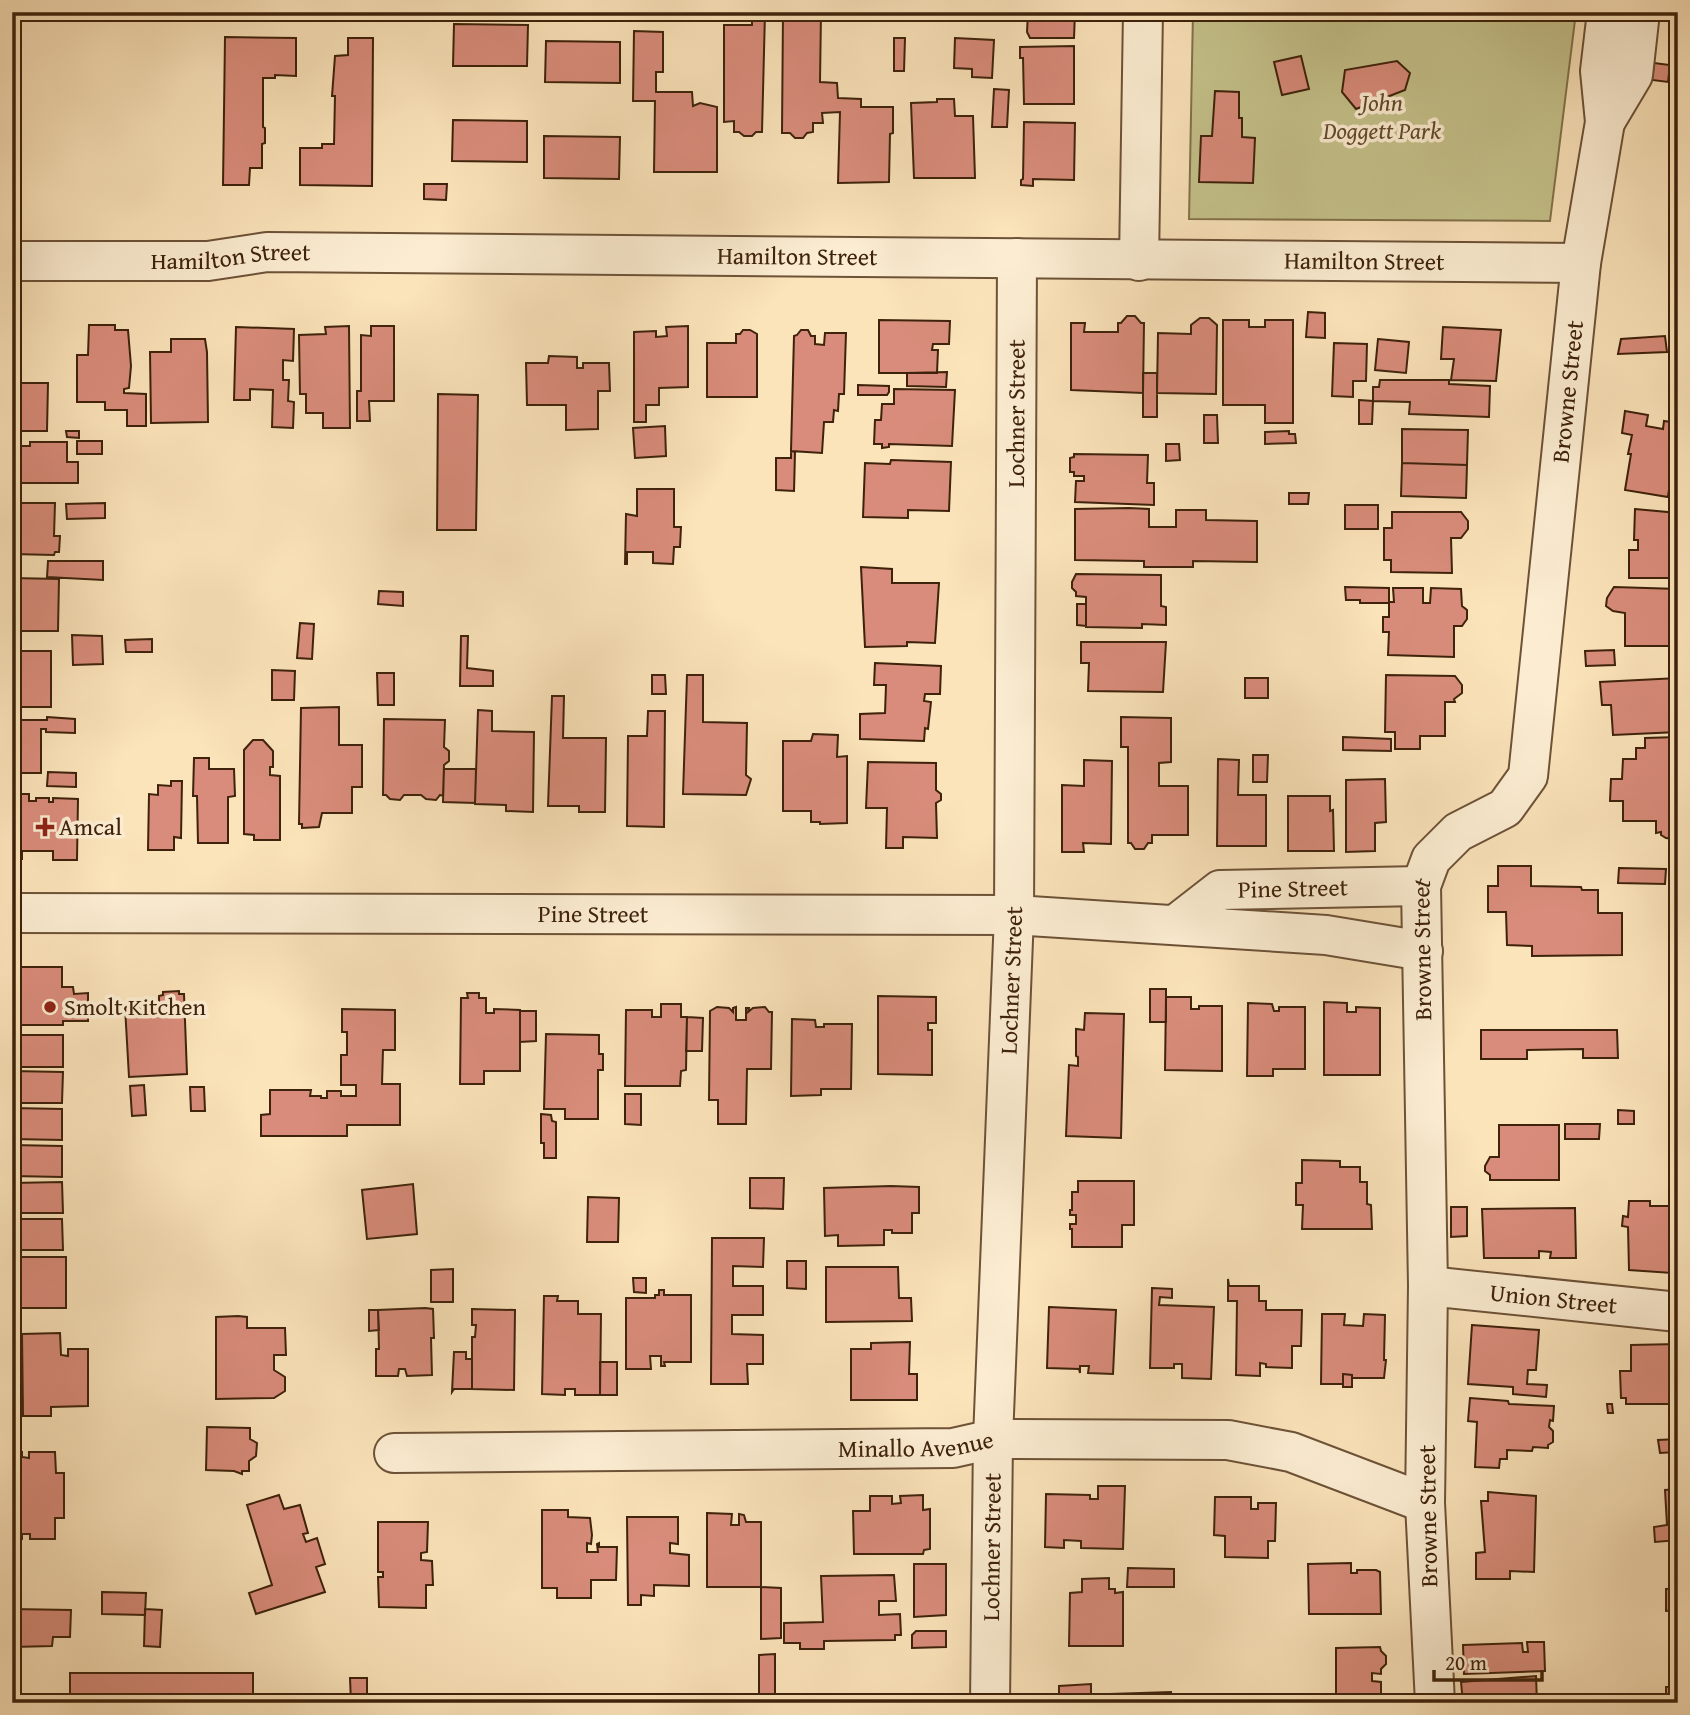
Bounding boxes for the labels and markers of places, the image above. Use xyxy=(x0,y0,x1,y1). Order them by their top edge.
place label: Amcal xyxy=(59,809,122,844)
marker: Amcal xyxy=(37,819,53,835)
place label: Smolt Kitchen xyxy=(64,989,206,1024)
marker: Smolt Kitchen xyxy=(42,999,58,1015)

